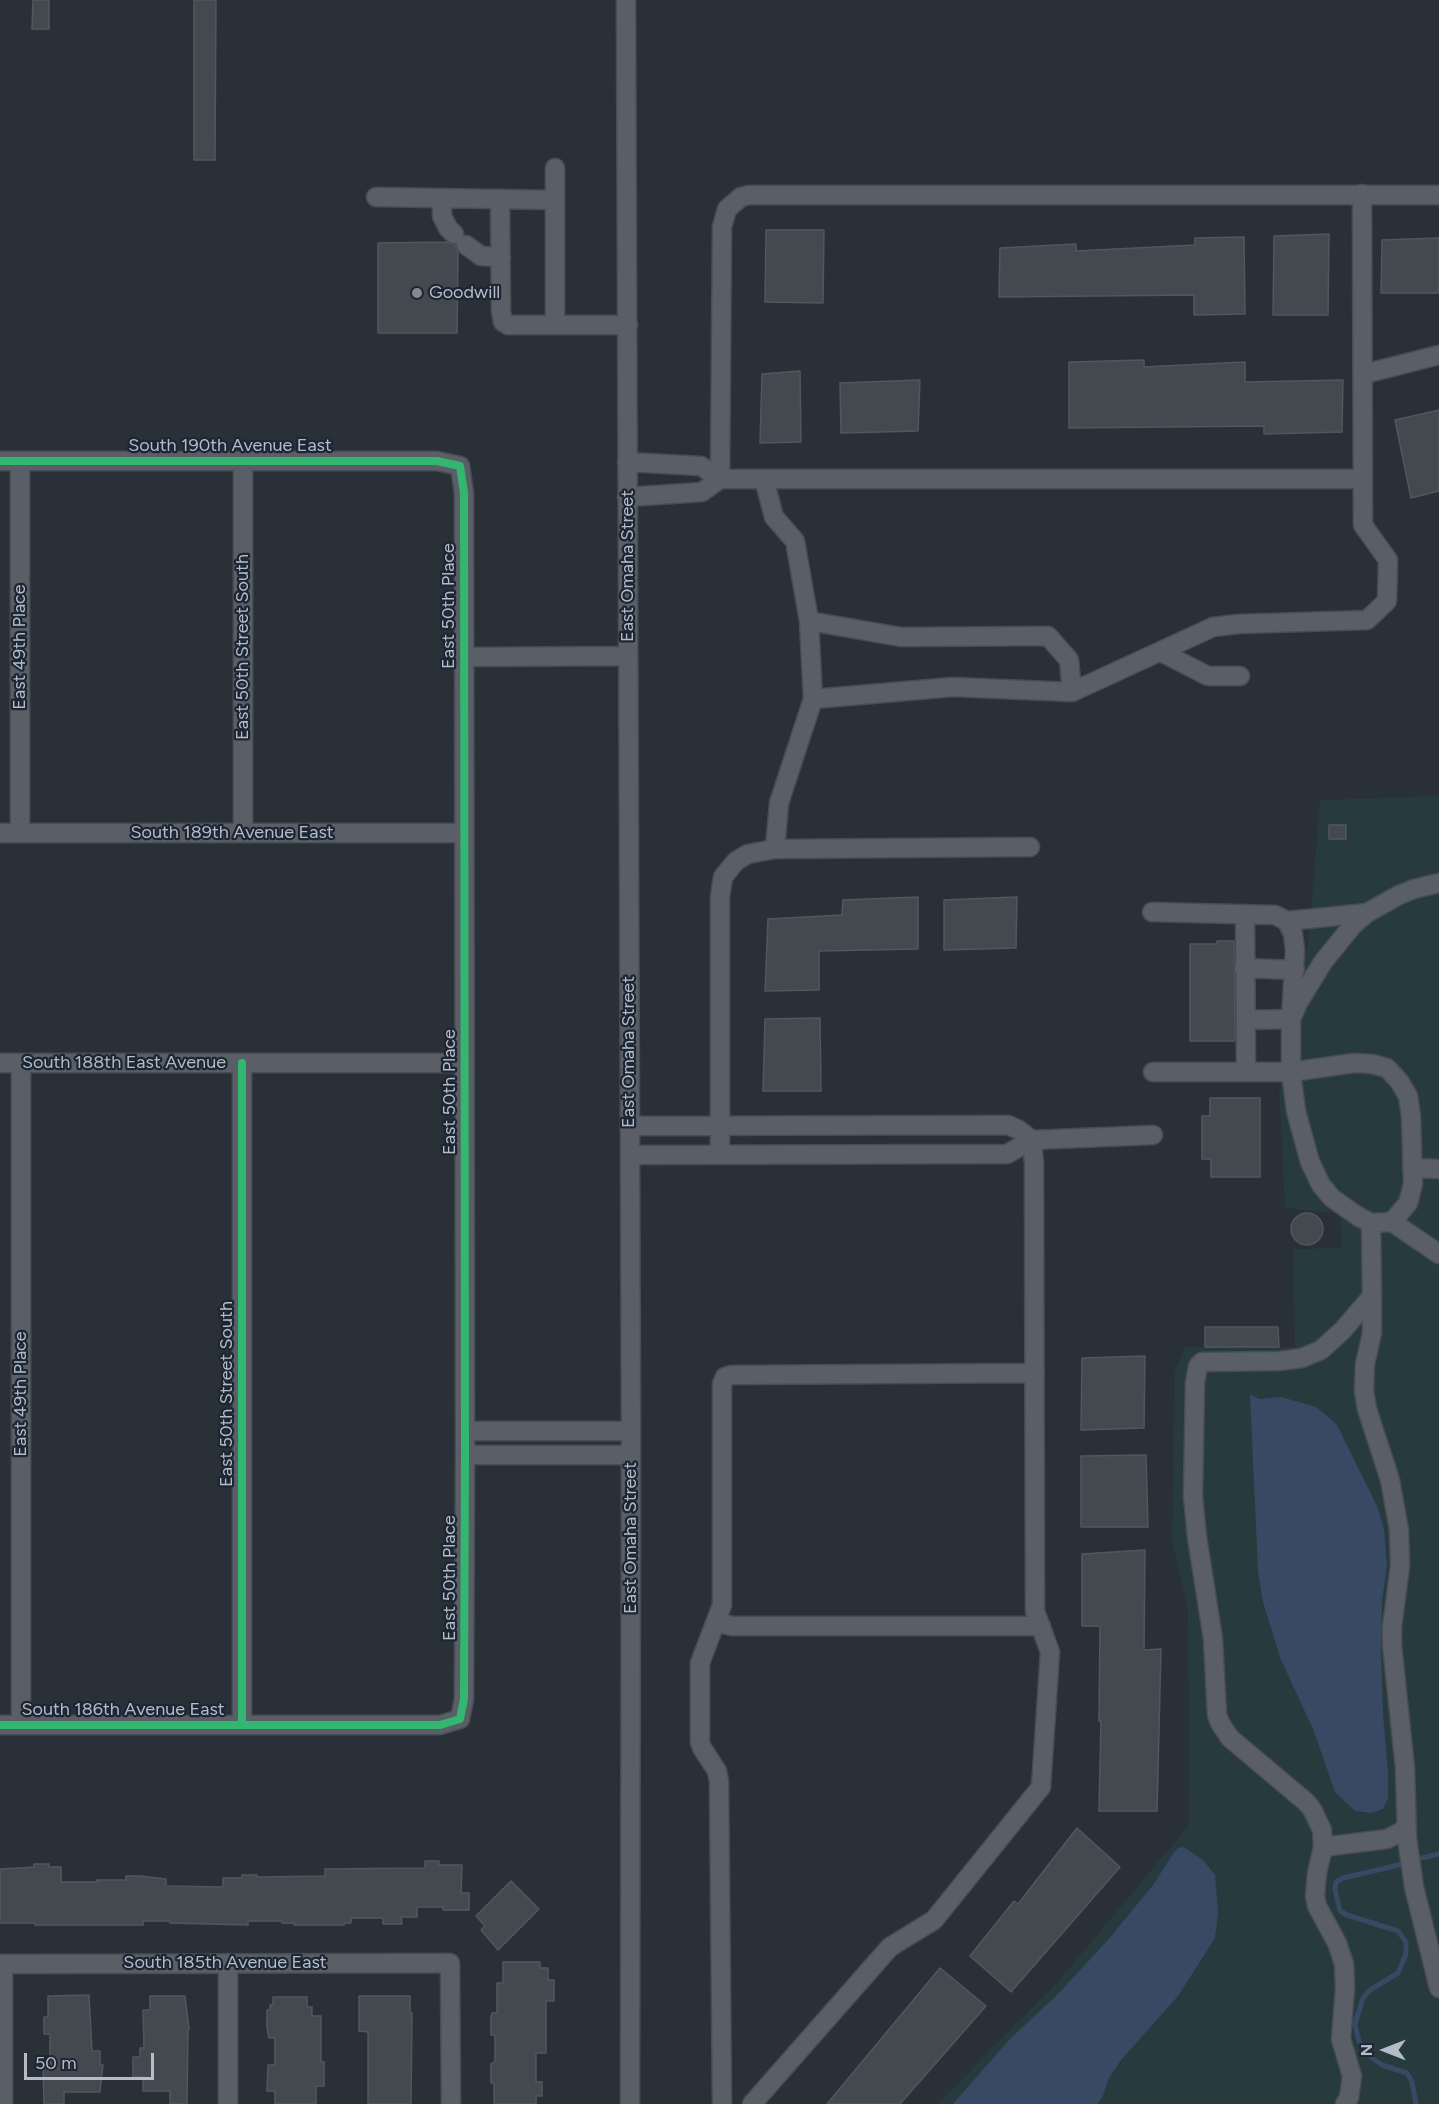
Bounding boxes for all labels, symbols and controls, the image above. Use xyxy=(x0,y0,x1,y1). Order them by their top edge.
place label: Goodwill xyxy=(429,282,500,304)
marker: Goodwill xyxy=(410,286,424,300)
street label: South 190th Avenue East xyxy=(128,435,332,457)
street label: East Omaha Street xyxy=(617,490,639,642)
street label: East 50th Place xyxy=(438,543,460,669)
street label: East 50th Street South xyxy=(232,554,254,740)
street label: East 49th Place xyxy=(9,584,31,710)
street label: South 189th Avenue East xyxy=(130,822,334,844)
street label: East Omaha Street xyxy=(618,976,640,1128)
street label: East 50th Place xyxy=(439,1029,461,1155)
street label: South 188th East Avenue xyxy=(22,1052,226,1074)
street label: East 50th Street South xyxy=(216,1301,238,1487)
street label: East 49th Place xyxy=(10,1331,32,1457)
street label: East Omaha Street xyxy=(620,1462,642,1614)
street label: East 50th Place xyxy=(439,1515,461,1641)
street label: South 186th Avenue East xyxy=(21,1699,225,1721)
street label: South 185th Avenue East xyxy=(123,1952,327,1974)
north arrow xyxy=(1355,2020,1415,2080)
scale bar xyxy=(27,2041,158,2079)
text: N xyxy=(1357,2044,1376,2056)
text: 50 m xyxy=(35,2052,77,2074)

